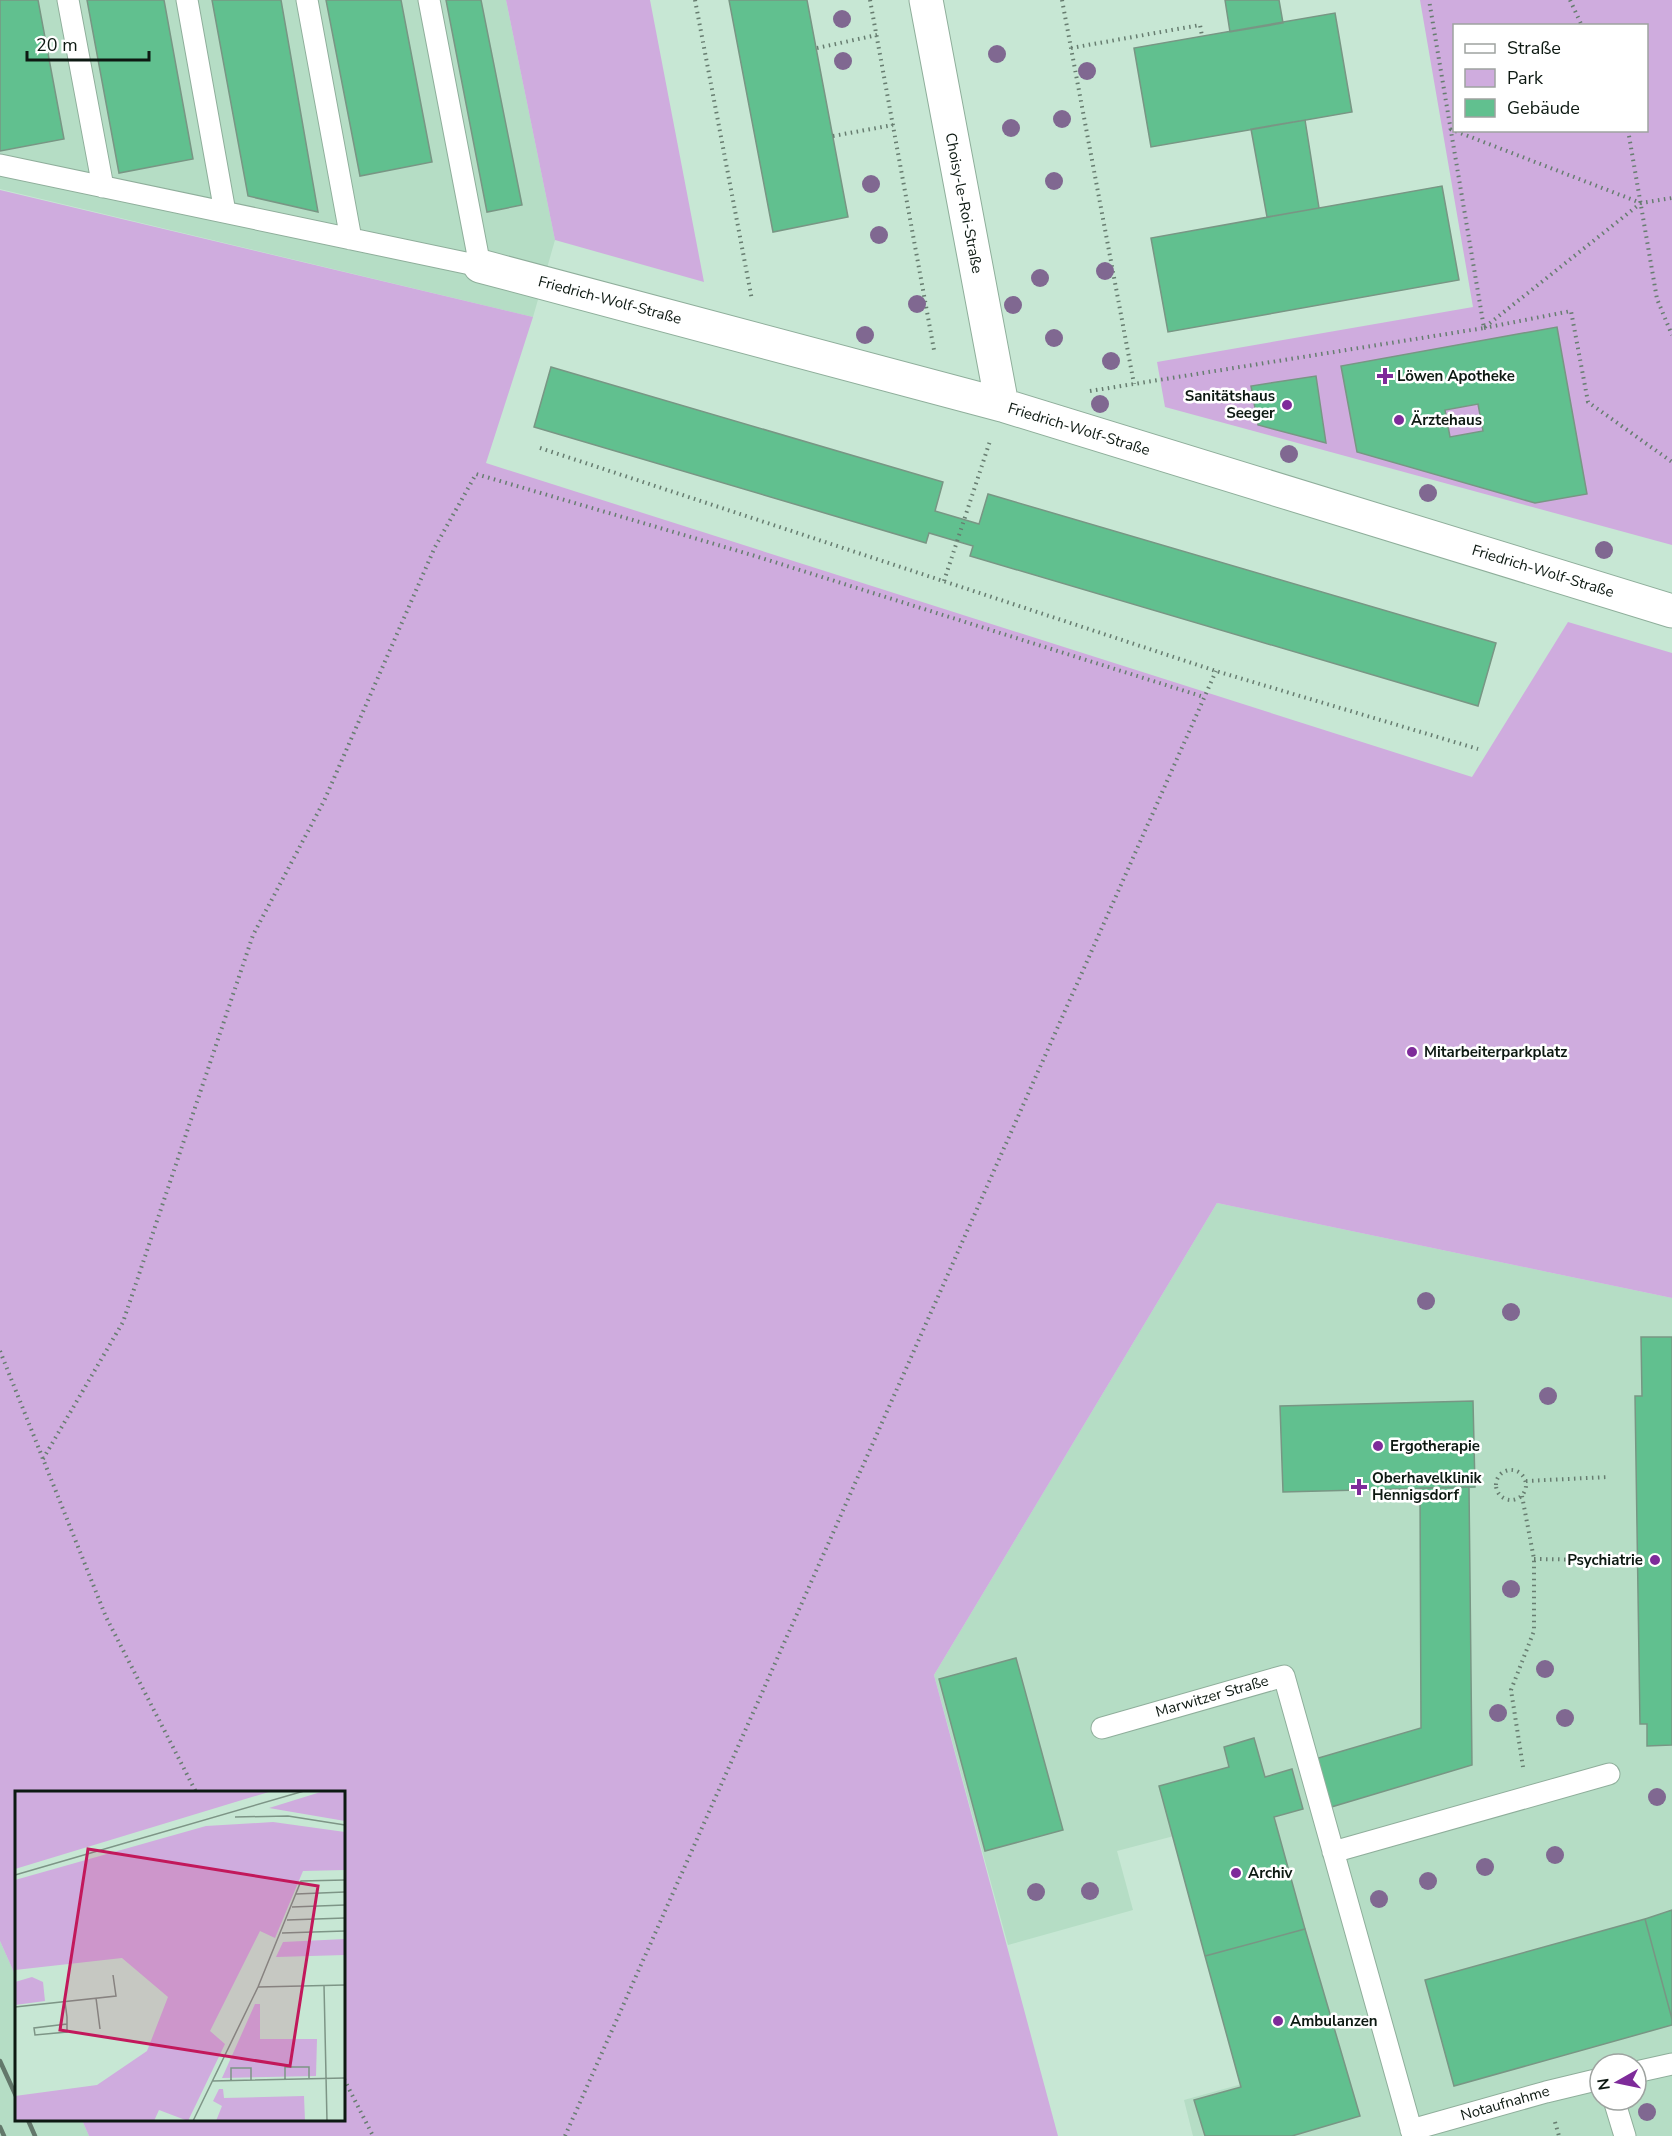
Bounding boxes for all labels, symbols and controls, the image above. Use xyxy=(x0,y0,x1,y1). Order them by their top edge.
scale bar xyxy=(27,24,148,62)
legend xyxy=(1453,24,1648,132)
text: 20 m xyxy=(36,33,78,57)
text: Straße xyxy=(1507,36,1561,60)
text: Park xyxy=(1507,66,1544,90)
text: Gebäude xyxy=(1507,96,1580,120)
street label: Choisy-le-Roi-Straße xyxy=(941,131,987,275)
street label: Friedrich-Wolf-Straße xyxy=(536,271,684,329)
place label: Löwen Apotheke xyxy=(1397,366,1515,386)
marker: Löwen Apotheke xyxy=(1378,369,1392,383)
place label: Sanitätshaus Seeger xyxy=(1185,386,1275,423)
street label: Friedrich-Wolf-Straße xyxy=(1005,398,1153,460)
marker: Sanitätshaus Seeger xyxy=(1280,398,1294,412)
place label: Ärztehaus xyxy=(1411,410,1482,430)
marker: Ärztehaus xyxy=(1392,413,1406,427)
street label: Friedrich-Wolf-Straße xyxy=(1469,540,1617,602)
place label: Mitarbeiterparkplatz xyxy=(1424,1042,1567,1062)
marker: Mitarbeiterparkplatz xyxy=(1405,1045,1419,1059)
place label: Ergotherapie xyxy=(1390,1436,1480,1456)
marker: Ergotherapie xyxy=(1371,1439,1385,1453)
place label: Oberhavelklinik Hennigsdorf xyxy=(1372,1468,1483,1505)
marker: Oberhavelklinik Hennigsdorf xyxy=(1350,1478,1368,1496)
place label: Psychiatrie xyxy=(1567,1550,1643,1570)
marker: Psychiatrie xyxy=(1648,1553,1662,1567)
street label: Marwitzer Straße xyxy=(1153,1670,1271,1722)
inset map xyxy=(15,1791,345,2121)
place label: Archiv xyxy=(1248,1863,1293,1883)
marker: Archiv xyxy=(1229,1866,1243,1880)
place label: Ambulanzen xyxy=(1290,2011,1378,2031)
marker: Ambulanzen xyxy=(1271,2014,1285,2028)
north arrow xyxy=(1588,2052,1648,2112)
text: N xyxy=(1592,2077,1616,2092)
street label: Notaufnahme xyxy=(1458,2081,1552,2125)

